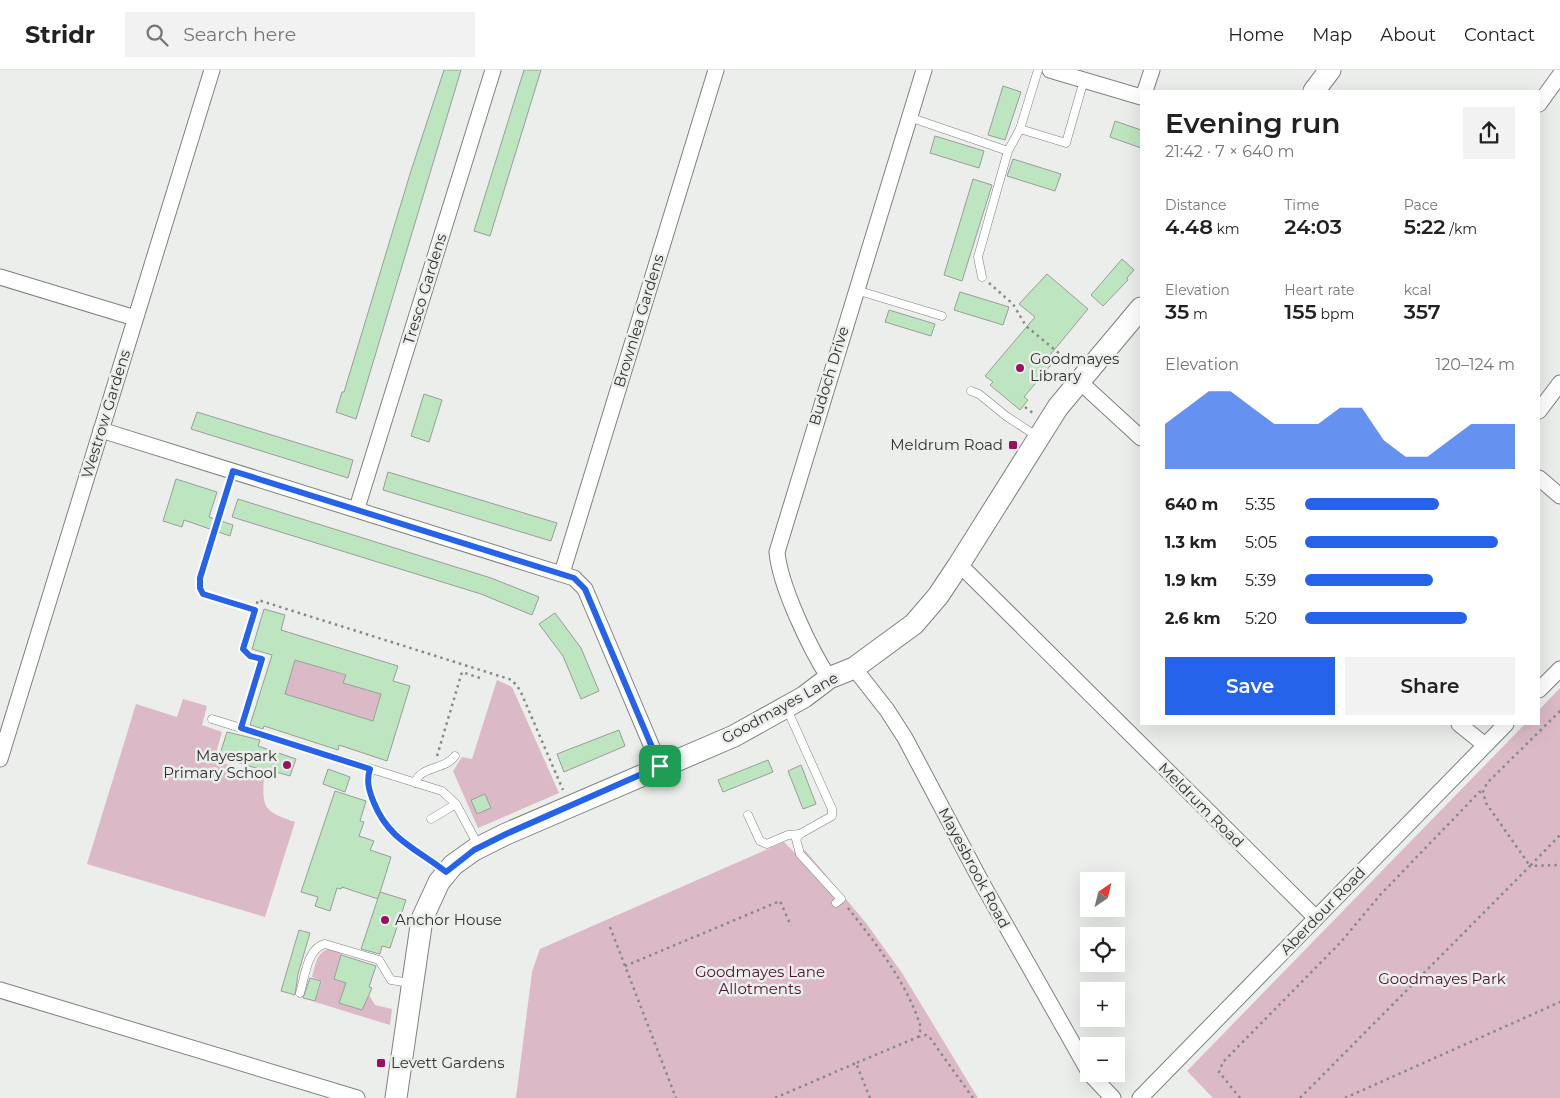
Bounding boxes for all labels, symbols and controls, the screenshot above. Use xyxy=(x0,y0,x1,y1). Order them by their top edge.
search box xyxy=(125,12,475,57)
text: Stridr xyxy=(25,20,95,49)
icon: search xyxy=(143,21,171,49)
text: Search here xyxy=(183,23,296,46)
text: Home xyxy=(1228,24,1284,46)
text: Map xyxy=(1312,24,1352,46)
text: About xyxy=(1380,24,1436,46)
text: Contact xyxy=(1464,24,1535,46)
text: Evening run xyxy=(1165,106,1340,140)
button: share xyxy=(1463,107,1515,159)
text: 21:42 · 7 × 640 m xyxy=(1165,142,1294,161)
text: Distance xyxy=(1165,196,1227,214)
text: Time xyxy=(1284,196,1319,214)
text: Pace xyxy=(1404,196,1438,214)
text: 4.48 xyxy=(1165,214,1213,239)
text: 24:03 xyxy=(1284,214,1342,239)
text: 5:22 xyxy=(1404,214,1446,239)
text: km xyxy=(1213,220,1240,238)
text: /km xyxy=(1446,220,1477,238)
street label: Tresco Gardens xyxy=(399,231,450,347)
street label: Brownlea Gardens xyxy=(609,252,668,390)
text: Elevation xyxy=(1165,281,1230,299)
text: Heart rate xyxy=(1284,281,1355,299)
text: kcal xyxy=(1404,281,1432,299)
text: 35 xyxy=(1165,299,1189,324)
text: 155 xyxy=(1284,299,1317,324)
text: 357 xyxy=(1404,299,1440,324)
text: m xyxy=(1189,305,1208,323)
text: bpm xyxy=(1317,305,1354,323)
street label: Budoch Drive xyxy=(804,324,853,428)
street label: Westrow Gardens xyxy=(77,347,134,480)
place label: Goodmayes Library xyxy=(1030,349,1119,385)
text: Elevation xyxy=(1165,355,1239,374)
text: 120–124 m xyxy=(1435,355,1515,374)
marker: Goodmayes Library xyxy=(1014,362,1026,374)
place label: Meldrum Road xyxy=(890,435,1003,454)
marker: Meldrum Road xyxy=(1007,439,1019,451)
text: 640 m xyxy=(1165,495,1218,514)
text: 5:35 xyxy=(1245,495,1275,514)
text: 1.3 km xyxy=(1165,533,1217,552)
text: 5:05 xyxy=(1245,533,1277,552)
text: 1.9 km xyxy=(1165,571,1217,590)
text: 5:39 xyxy=(1245,571,1276,590)
text: 2.6 km xyxy=(1165,609,1221,628)
text: 5:20 xyxy=(1245,609,1277,628)
button: Save xyxy=(1165,657,1335,715)
button: Share xyxy=(1345,657,1515,715)
street label: Goodmayes Lane xyxy=(718,668,841,747)
pin xyxy=(639,745,681,787)
place label: Mayespark Primary School xyxy=(163,746,277,782)
icon: arrive xyxy=(646,752,674,780)
street label: Meldrum Road xyxy=(1155,758,1248,851)
marker: Mayespark Primary School xyxy=(281,759,293,771)
street label: Mayesbrook Road xyxy=(935,804,1014,931)
street label: Aberdour Road xyxy=(1276,863,1369,958)
north arrow xyxy=(1080,872,1125,918)
map controls xyxy=(1080,872,1125,1082)
place label: Anchor House xyxy=(395,910,502,929)
marker: Anchor House xyxy=(379,914,391,926)
button: locate xyxy=(1080,927,1125,972)
park label: Goodmayes Lane Allotments xyxy=(695,962,825,998)
park label: Goodmayes Park xyxy=(1378,969,1506,988)
button: + xyxy=(1080,982,1125,1027)
button: − xyxy=(1080,1037,1125,1082)
place label: Levett Gardens xyxy=(391,1053,504,1072)
marker: Levett Gardens xyxy=(375,1057,387,1069)

